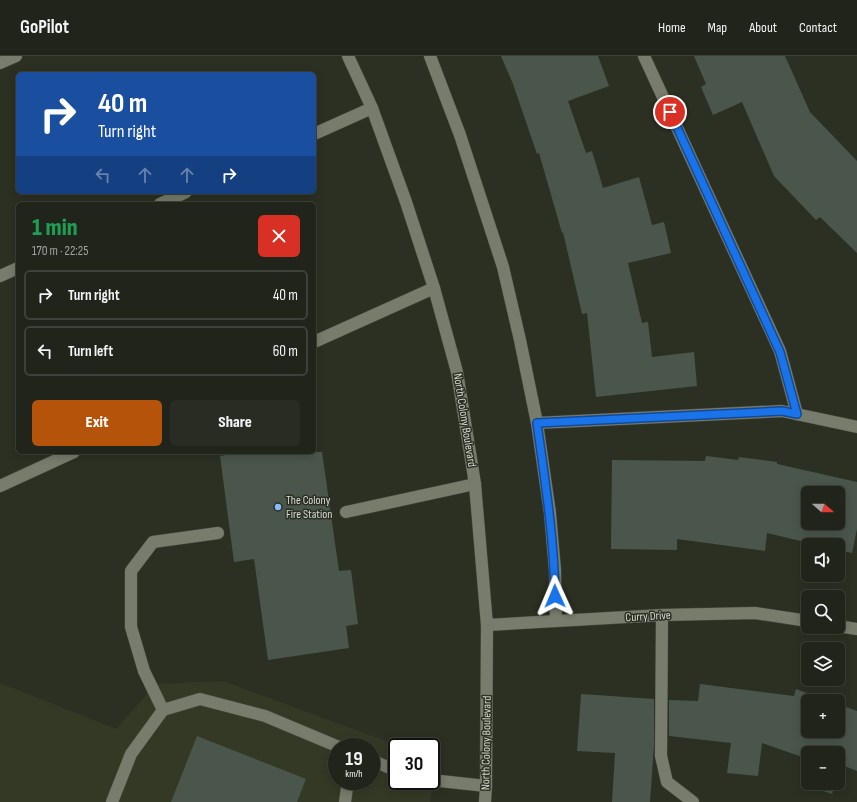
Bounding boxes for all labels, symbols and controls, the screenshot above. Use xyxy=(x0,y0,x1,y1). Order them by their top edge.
text: GoPilot xyxy=(20,16,69,39)
text: Home xyxy=(658,19,686,36)
text: Map xyxy=(708,19,727,36)
text: About xyxy=(749,19,777,36)
text: Contact xyxy=(799,19,837,36)
text: 40 m xyxy=(98,87,147,120)
icon: right xyxy=(32,88,84,140)
pin xyxy=(653,95,687,129)
icon: arrive xyxy=(659,101,681,123)
text: Turn right xyxy=(98,121,156,142)
icon: left xyxy=(92,164,114,186)
icon: ahead xyxy=(134,164,156,186)
icon: ahead xyxy=(176,164,198,186)
icon: right xyxy=(218,164,240,186)
text: 1 min xyxy=(32,213,78,242)
button: close xyxy=(258,215,300,257)
text: 170 m · 22:25 xyxy=(32,243,88,259)
icon: right xyxy=(34,284,56,306)
text: Turn right xyxy=(68,286,120,305)
text: 40 m xyxy=(273,286,298,305)
icon: left xyxy=(34,340,56,362)
text: Turn left xyxy=(68,342,113,361)
text: 60 m xyxy=(273,342,298,361)
street label: North Colony Boulevard xyxy=(450,372,479,468)
button: Exit xyxy=(32,400,162,446)
button: Share xyxy=(170,400,300,446)
north arrow xyxy=(801,486,845,530)
map controls xyxy=(801,486,845,790)
place label: The Colony Fire Station xyxy=(286,493,332,522)
marker: The Colony Fire Station xyxy=(273,502,283,512)
button: sound xyxy=(801,538,845,582)
position arrow xyxy=(534,575,576,617)
button: search xyxy=(801,590,845,634)
street label: Curry Drive xyxy=(625,608,671,625)
button: layers xyxy=(801,642,845,686)
button: + xyxy=(801,694,845,738)
street label: North Colony Boulevard xyxy=(478,696,495,790)
speed limit sign: 30 xyxy=(388,738,440,790)
button: − xyxy=(801,746,845,790)
text: 19 xyxy=(345,747,363,771)
text: km/h xyxy=(345,768,363,780)

